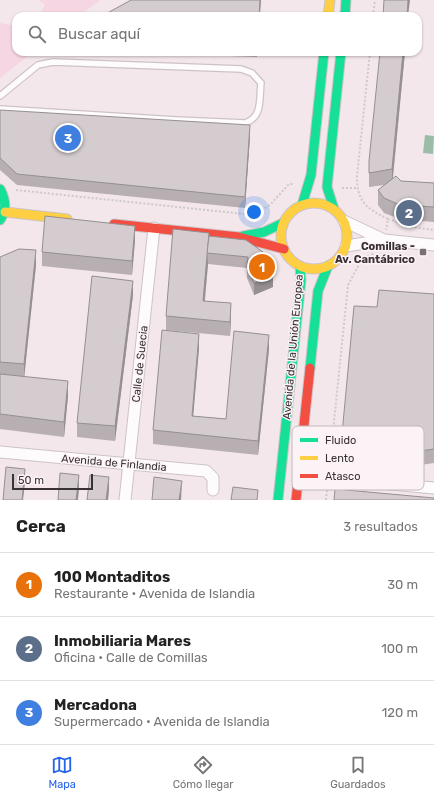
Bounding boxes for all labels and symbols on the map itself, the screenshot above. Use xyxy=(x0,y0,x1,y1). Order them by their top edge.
pin: 3 xyxy=(55,123,81,153)
pin: 2 xyxy=(396,198,422,228)
your location xyxy=(244,202,264,222)
place label: Comillas - Av. Cantábrico xyxy=(335,240,415,266)
marker: Comillas - Av. Cantábrico xyxy=(418,247,428,257)
pin: 1 xyxy=(249,252,275,282)
street label: Avenida de la Unión Europea xyxy=(280,274,306,420)
street label: Calle de Suecia xyxy=(129,325,151,403)
legend xyxy=(292,426,424,490)
text: Fluido xyxy=(325,434,356,447)
street label: Avenida de Finlandia xyxy=(61,452,167,474)
text: Lento xyxy=(325,452,354,465)
text: Atasco xyxy=(325,470,360,483)
scale bar xyxy=(12,472,93,491)

